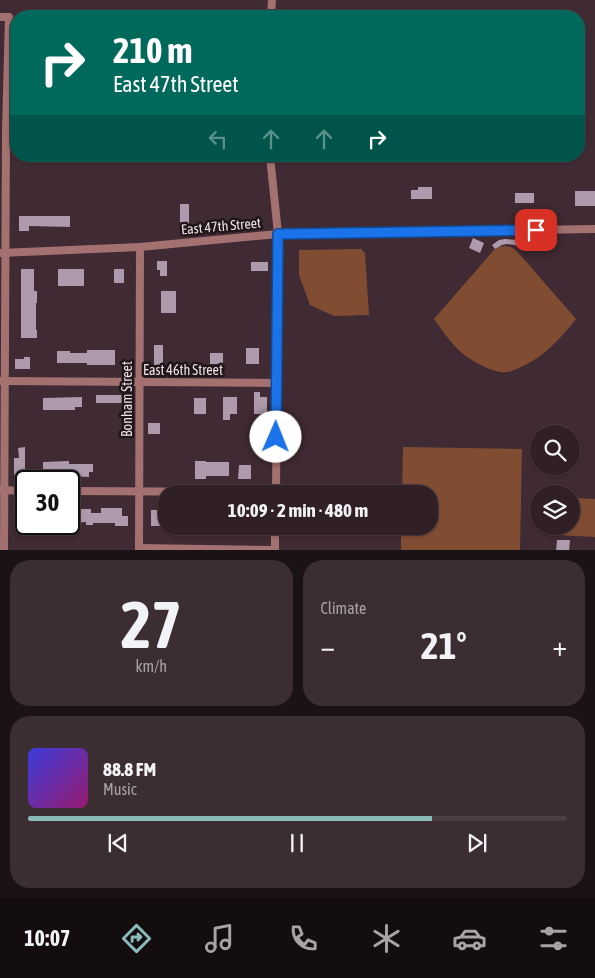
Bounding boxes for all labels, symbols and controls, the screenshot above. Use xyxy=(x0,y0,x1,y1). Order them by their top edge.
icon: right xyxy=(30,30,95,95)
text: 210 m xyxy=(113,30,192,70)
text: East 47th Street xyxy=(113,71,239,97)
icon: left xyxy=(204,125,232,153)
icon: ahead xyxy=(257,125,285,153)
icon: ahead xyxy=(310,125,338,153)
icon: right xyxy=(363,125,391,153)
pin xyxy=(515,209,557,251)
street label: East 47th Street xyxy=(180,215,262,237)
icon: arrive xyxy=(522,216,550,244)
street label: Bonham Street xyxy=(119,361,135,437)
street label: East 46th Street xyxy=(143,362,223,378)
position arrow xyxy=(249,410,301,462)
map controls xyxy=(530,425,580,535)
button: search xyxy=(530,425,580,475)
speed limit sign: 30 xyxy=(15,470,80,535)
button: layers xyxy=(530,485,580,535)
text: 10:09 · 2 min · 480 m xyxy=(228,499,368,521)
text: 27 xyxy=(121,587,182,662)
text: Climate xyxy=(321,599,366,617)
text: 21° xyxy=(421,624,467,667)
text: − xyxy=(321,630,335,662)
text: + xyxy=(552,630,567,662)
text: km/h xyxy=(135,657,167,675)
text: 88.8 FM xyxy=(103,758,156,780)
text: Music xyxy=(103,780,137,798)
icon: previous xyxy=(104,829,132,857)
icon: pause xyxy=(283,829,311,857)
icon: next xyxy=(463,829,491,857)
icon: directions xyxy=(119,921,154,956)
icon: music xyxy=(202,921,237,956)
icon: phone xyxy=(286,921,321,956)
icon: climate xyxy=(369,921,404,956)
icon: car xyxy=(452,921,487,956)
icon: filters xyxy=(536,921,571,956)
text: 10:07 xyxy=(24,925,70,951)

